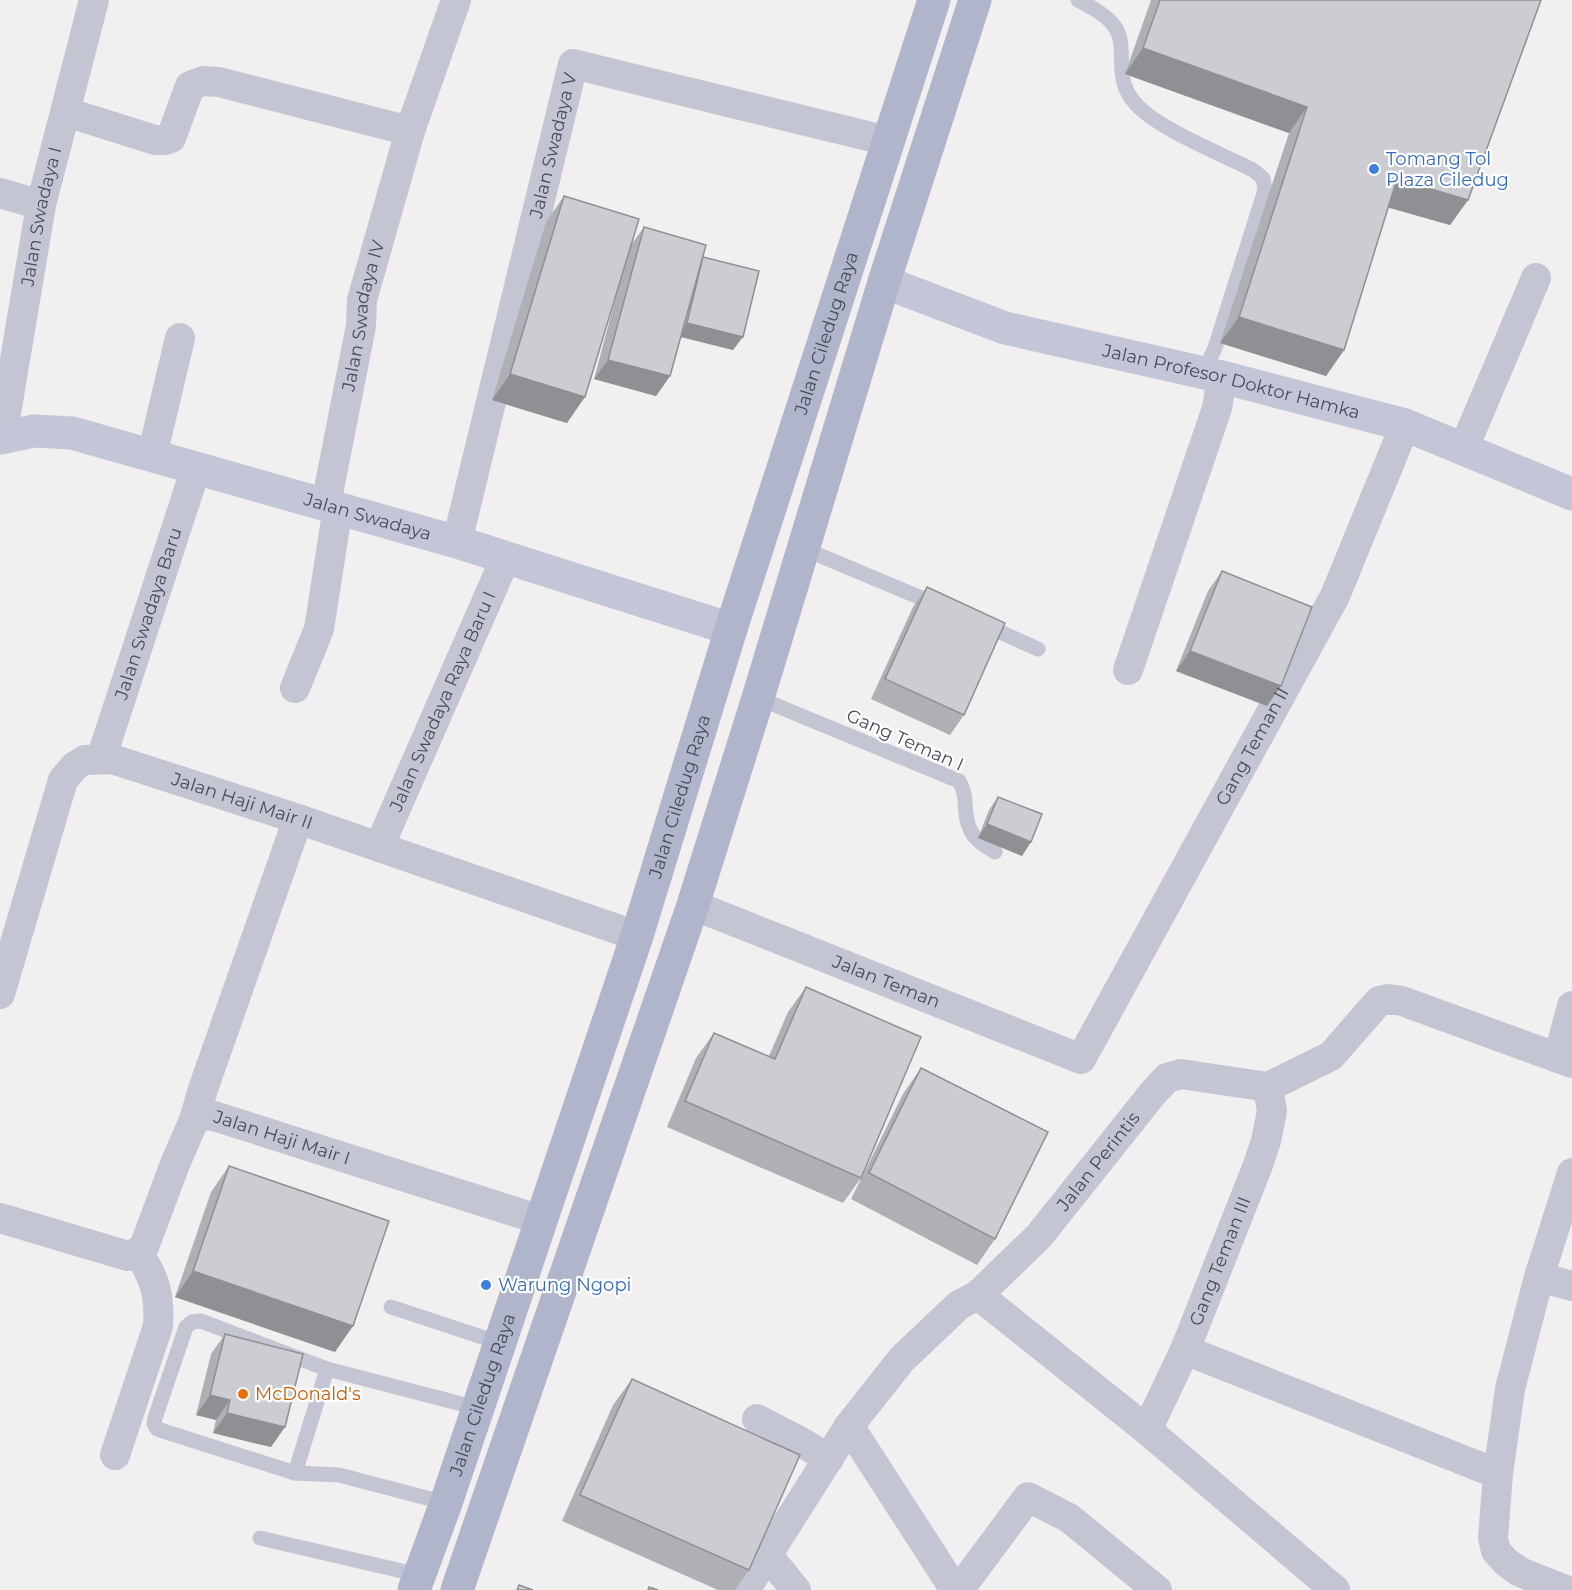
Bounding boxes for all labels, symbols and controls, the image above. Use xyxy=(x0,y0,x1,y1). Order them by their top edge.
street label: Jalan Swadaya V xyxy=(525,70,582,221)
street label: Jalan Swadaya I xyxy=(16,145,67,289)
place label: Tomang Tol Plaza Ciledug xyxy=(1386,148,1509,191)
marker: Tomang Tol Plaza Ciledug xyxy=(1367,162,1381,176)
street label: Jalan Swadaya IV xyxy=(337,237,390,394)
street label: Jalan Ciledug Raya xyxy=(790,249,863,418)
street label: Jalan Profesor Doktor Hamka xyxy=(1099,339,1362,424)
street label: Jalan Swadaya xyxy=(300,488,434,545)
street label: Jalan Swadaya Baru xyxy=(110,525,187,703)
street label: Jalan Swadaya Raya Baru I xyxy=(385,588,501,816)
street label: Gang Teman II xyxy=(1211,683,1294,809)
street label: Gang Teman I xyxy=(843,704,967,776)
street label: Jalan Ciledug Raya xyxy=(644,712,715,882)
street label: Jalan Haji Mair II xyxy=(168,768,316,834)
street label: Jalan Teman xyxy=(828,950,943,1013)
street label: Jalan Haji Mair I xyxy=(210,1105,353,1170)
street label: Jalan Perintis xyxy=(1052,1107,1145,1216)
street label: Gang Teman III xyxy=(1185,1194,1255,1329)
place label: Warung Ngopi xyxy=(498,1274,631,1296)
marker: Warung Ngopi xyxy=(479,1278,493,1292)
street label: Jalan Ciledug Raya xyxy=(445,1311,520,1480)
place label: McDonald's xyxy=(255,1383,361,1405)
marker: McDonald's xyxy=(236,1387,250,1401)

